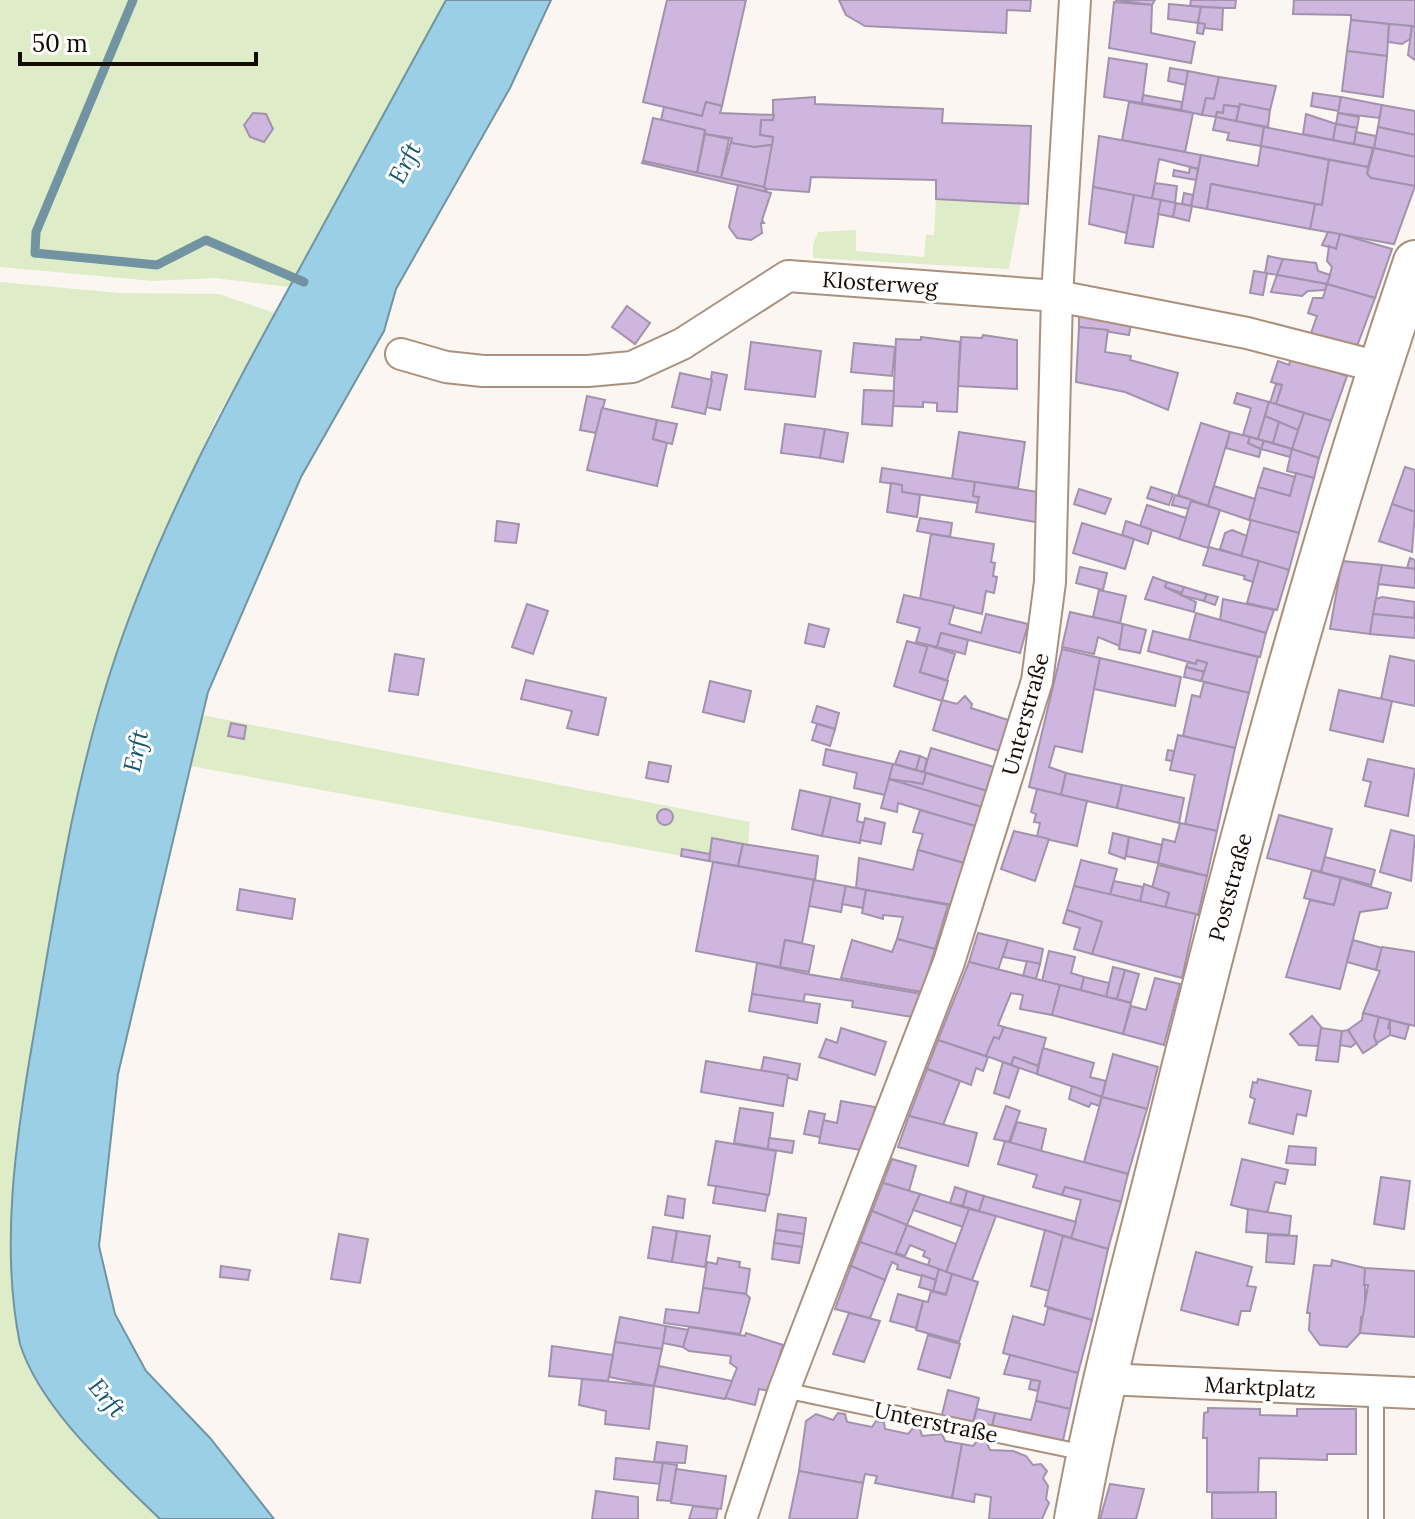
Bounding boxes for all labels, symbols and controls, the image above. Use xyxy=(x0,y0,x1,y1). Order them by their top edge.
scale bar xyxy=(20,16,256,66)
text: 50 m xyxy=(32,28,88,59)
water label: Erft xyxy=(381,137,428,189)
street label: Klosterweg xyxy=(821,265,939,301)
street label: Unterstraße xyxy=(995,649,1055,778)
water label: Erft xyxy=(116,727,155,775)
street label: Poststraße xyxy=(1202,830,1258,944)
street label: Marktplatz xyxy=(1204,1370,1316,1404)
water label: Erft xyxy=(82,1372,133,1424)
street label: Unterstraße xyxy=(871,1395,1001,1449)

